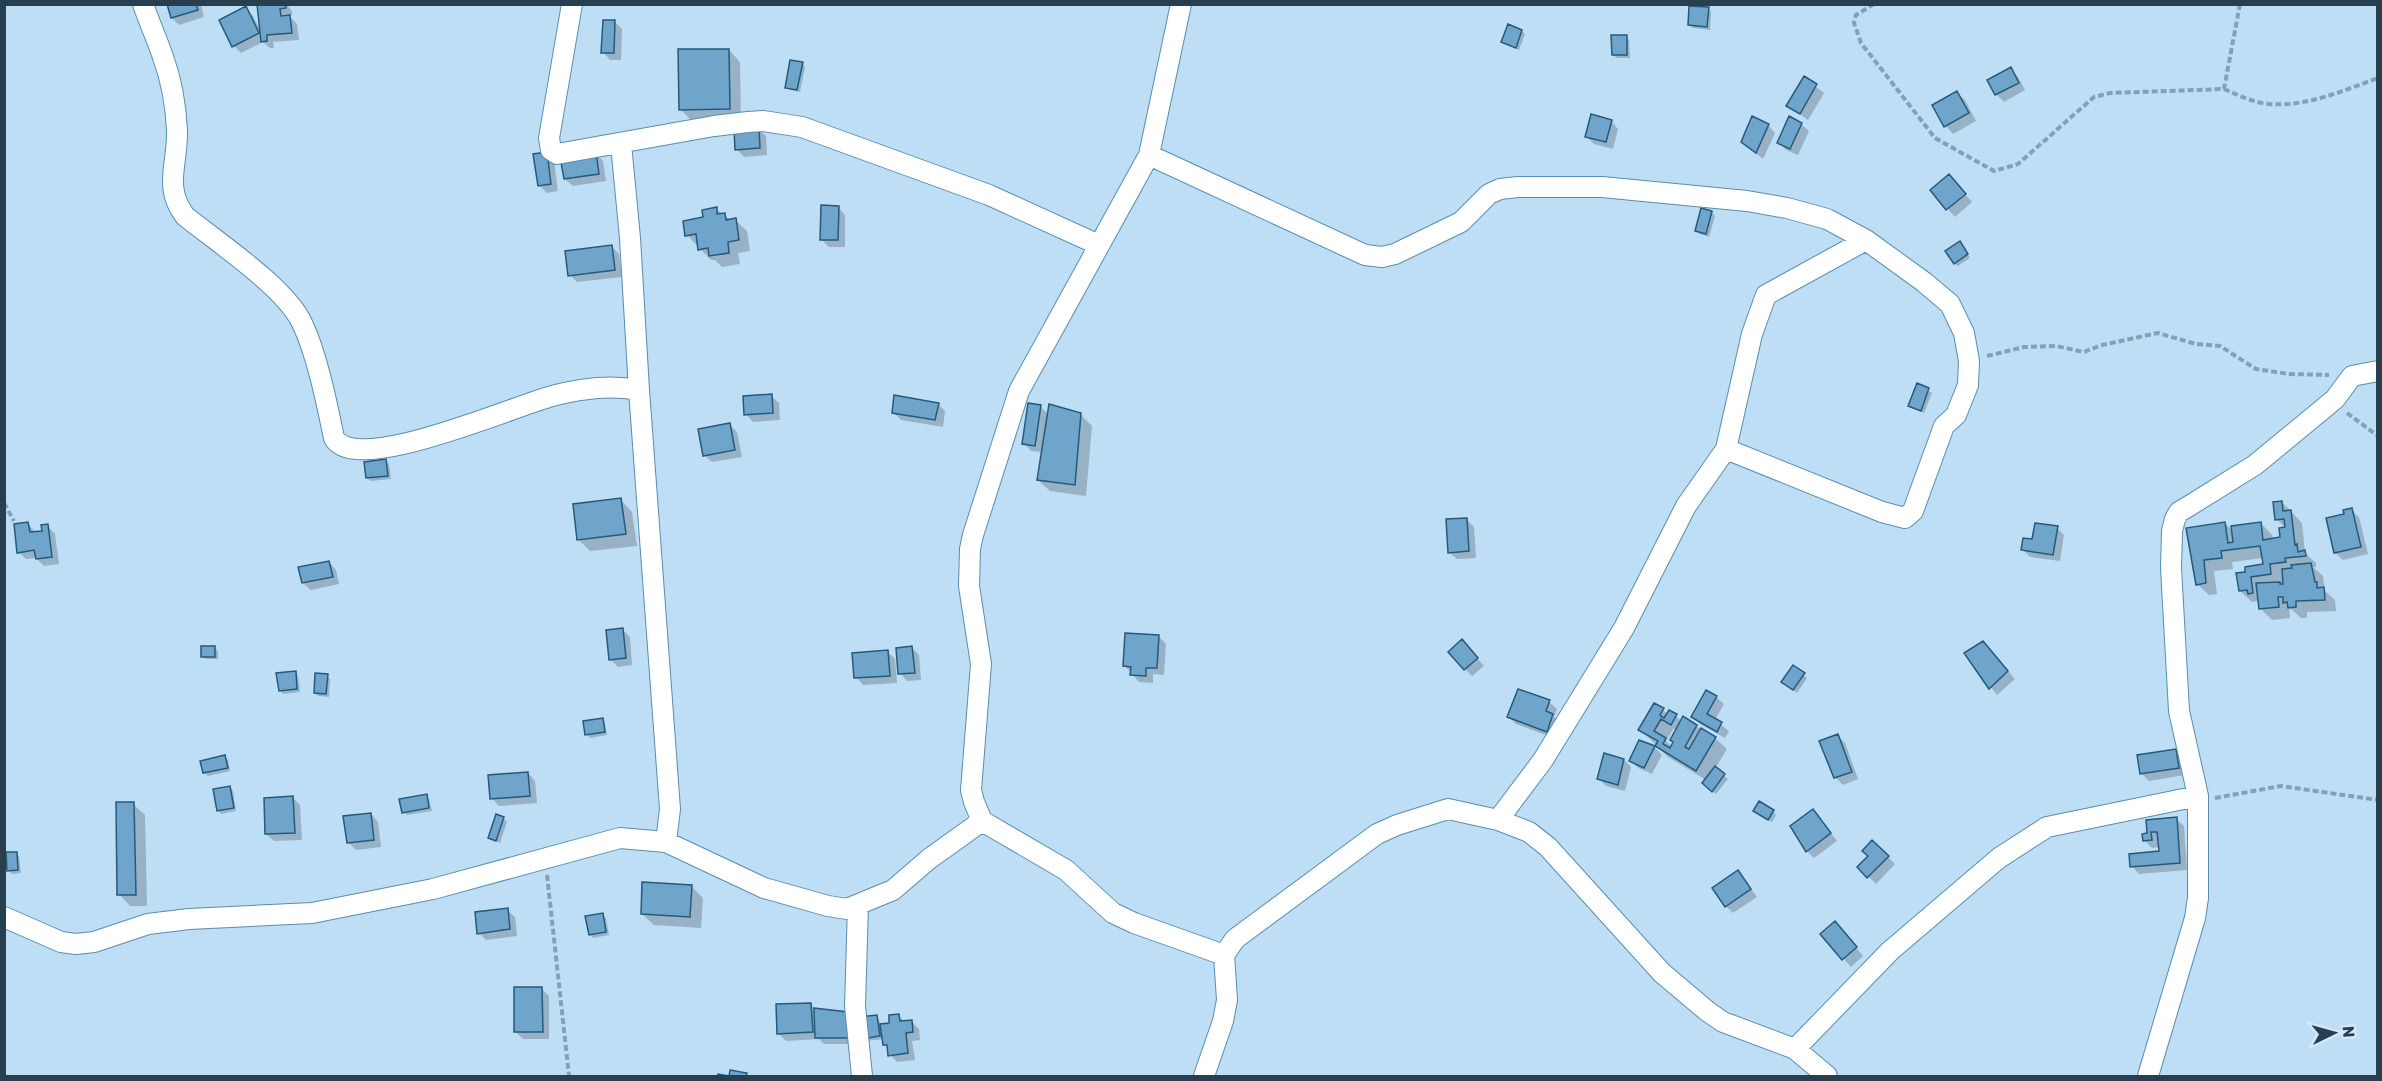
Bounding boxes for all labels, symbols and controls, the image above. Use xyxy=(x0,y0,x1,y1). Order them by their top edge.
north arrow xyxy=(2304,1003,2364,1063)
text: N xyxy=(2338,1025,2358,1038)

